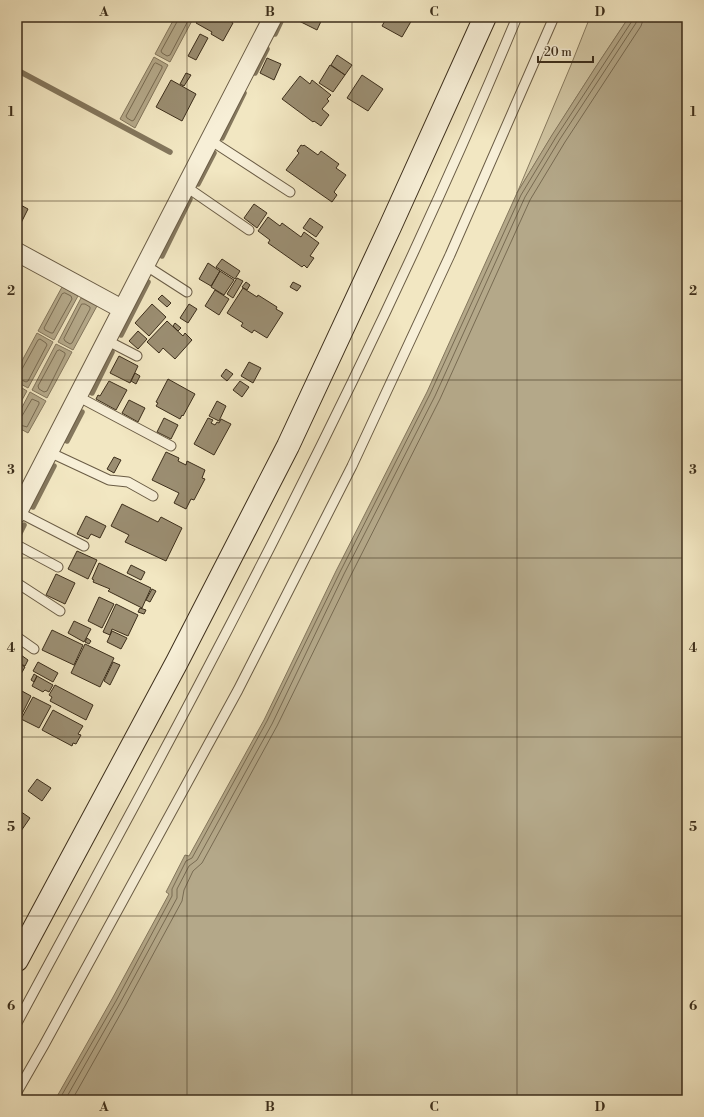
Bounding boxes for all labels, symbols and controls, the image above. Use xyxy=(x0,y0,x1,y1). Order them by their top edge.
text: A xyxy=(98,4,109,20)
text: B xyxy=(265,4,275,20)
text: C xyxy=(429,4,439,20)
text: D xyxy=(595,4,605,20)
scale bar xyxy=(538,38,593,64)
text: 20 m xyxy=(544,45,572,60)
text: 1 xyxy=(8,104,15,120)
text: 1 xyxy=(690,104,697,120)
text: 2 xyxy=(7,283,15,299)
text: 2 xyxy=(689,283,697,299)
text: 3 xyxy=(7,462,15,478)
text: 3 xyxy=(689,462,697,478)
text: 4 xyxy=(7,640,16,656)
text: 4 xyxy=(689,640,698,656)
text: 5 xyxy=(7,819,15,835)
text: 5 xyxy=(689,819,697,835)
text: 6 xyxy=(7,998,15,1014)
text: 6 xyxy=(689,998,697,1014)
text: A xyxy=(98,1099,109,1115)
text: B xyxy=(265,1099,275,1115)
text: C xyxy=(429,1099,439,1115)
text: D xyxy=(595,1099,605,1115)

